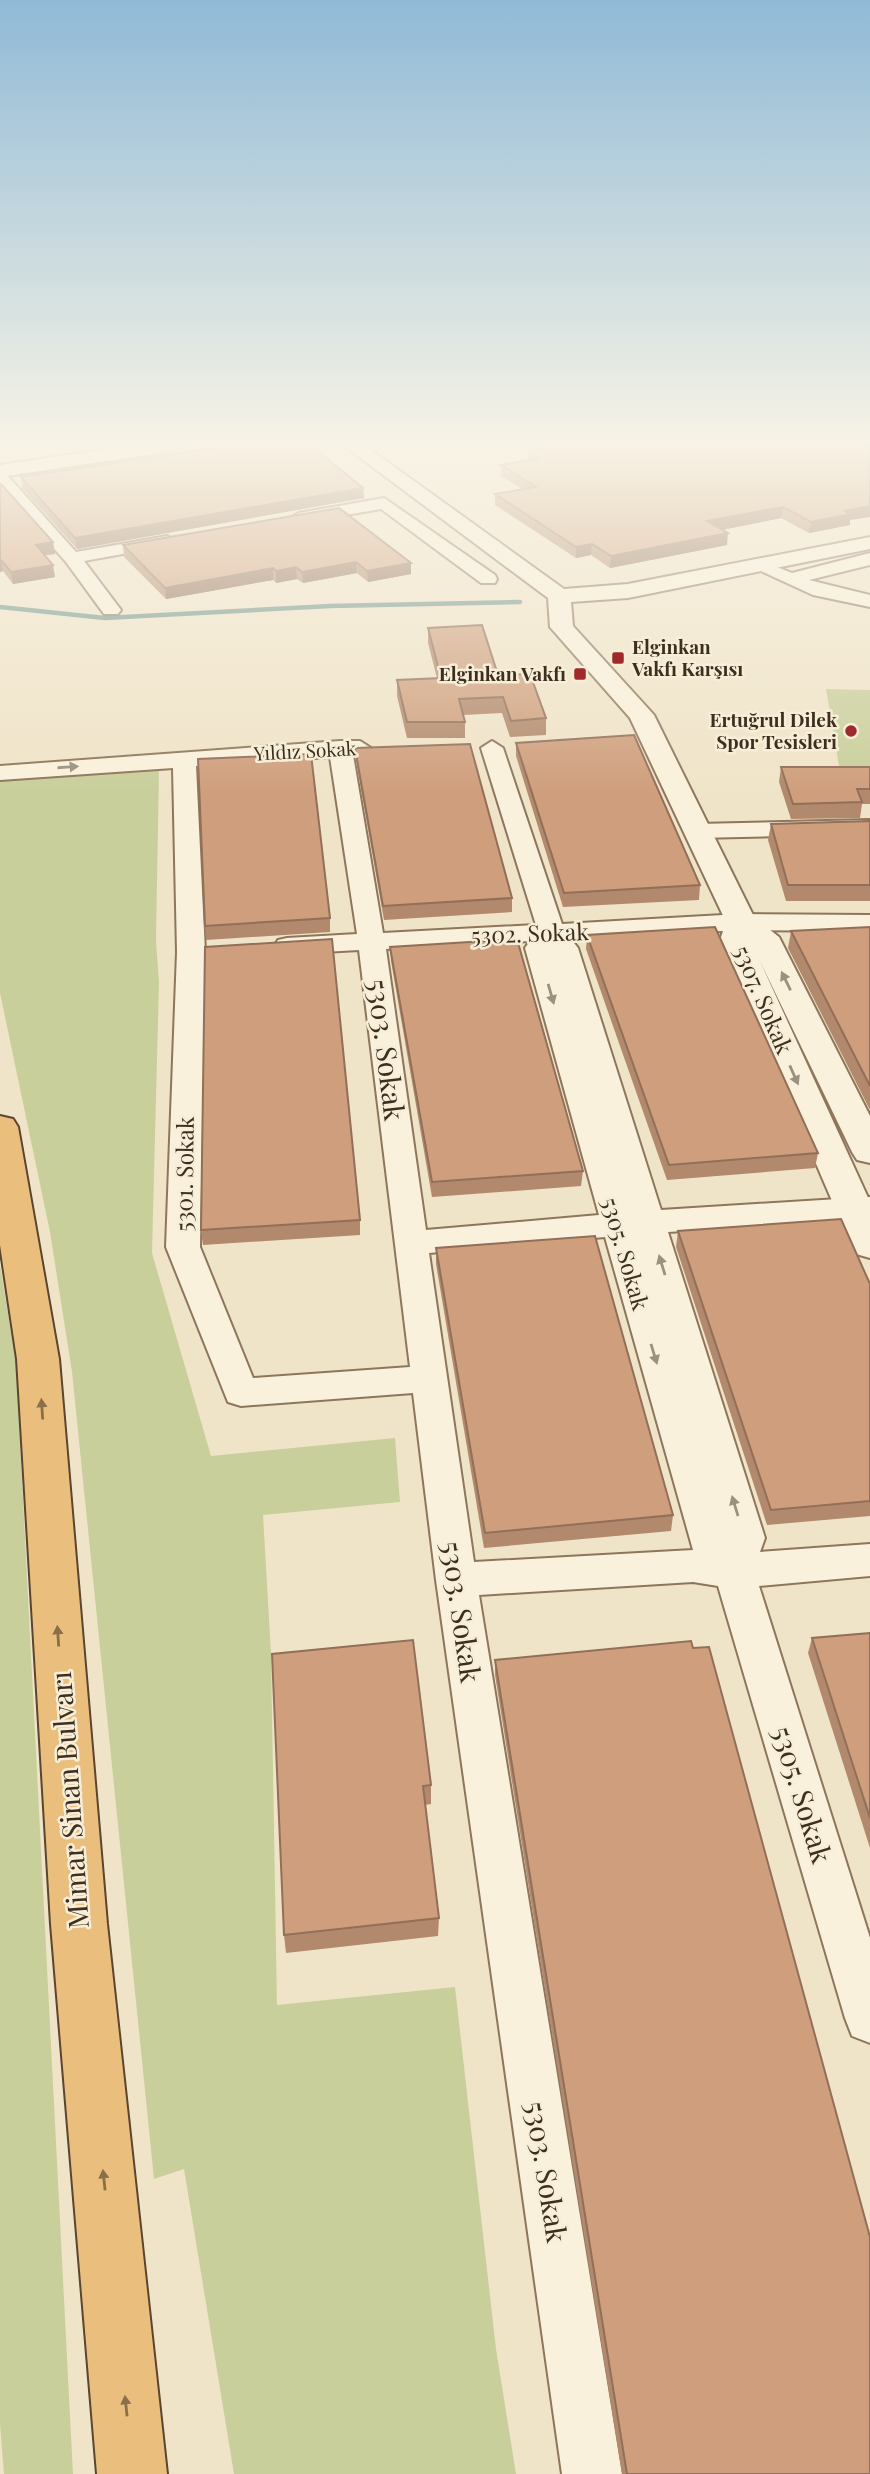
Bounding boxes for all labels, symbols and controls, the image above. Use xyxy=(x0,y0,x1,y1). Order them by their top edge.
place label: Elginkan Vakfı Karşısı xyxy=(631,633,743,681)
marker: Elginkan Vakfı Karşısı xyxy=(610,650,626,666)
place label: Elginkan Vakfı xyxy=(439,660,566,686)
marker: Elginkan Vakfı xyxy=(572,666,588,682)
place label: Ertuğrul Dilek Spor Tesisleri xyxy=(710,706,838,754)
marker: Ertuğrul Dilek Spor Tesisleri xyxy=(843,723,859,739)
street label: Yıldız Sokak xyxy=(252,734,357,766)
one-way arrow xyxy=(57,761,79,772)
street label: 5302. Sokak xyxy=(471,915,590,950)
street label: 5307. Sokak xyxy=(728,940,801,1059)
one-way arrow xyxy=(780,971,792,991)
street label: 5303. Sokak xyxy=(360,977,415,1123)
one-way arrow xyxy=(546,983,557,1005)
one-way arrow xyxy=(789,1064,800,1085)
street label: 5301. Sokak xyxy=(167,1116,200,1232)
street label: 5305. Sokak xyxy=(596,1194,657,1314)
one-way arrow xyxy=(656,1254,666,1275)
one-way arrow xyxy=(649,1343,660,1365)
one-way arrow xyxy=(36,1397,47,1419)
one-way arrow xyxy=(729,1495,739,1516)
street label: 5303. Sokak xyxy=(434,1539,491,1685)
one-way arrow xyxy=(52,1624,63,1646)
street label: Mimar Sinan Bulvarı xyxy=(41,1670,96,1930)
street label: 5305. Sokak xyxy=(765,1722,842,1868)
street label: 5303. Sokak xyxy=(518,2099,577,2246)
one-way arrow xyxy=(98,2168,109,2190)
one-way arrow xyxy=(120,2395,131,2417)

